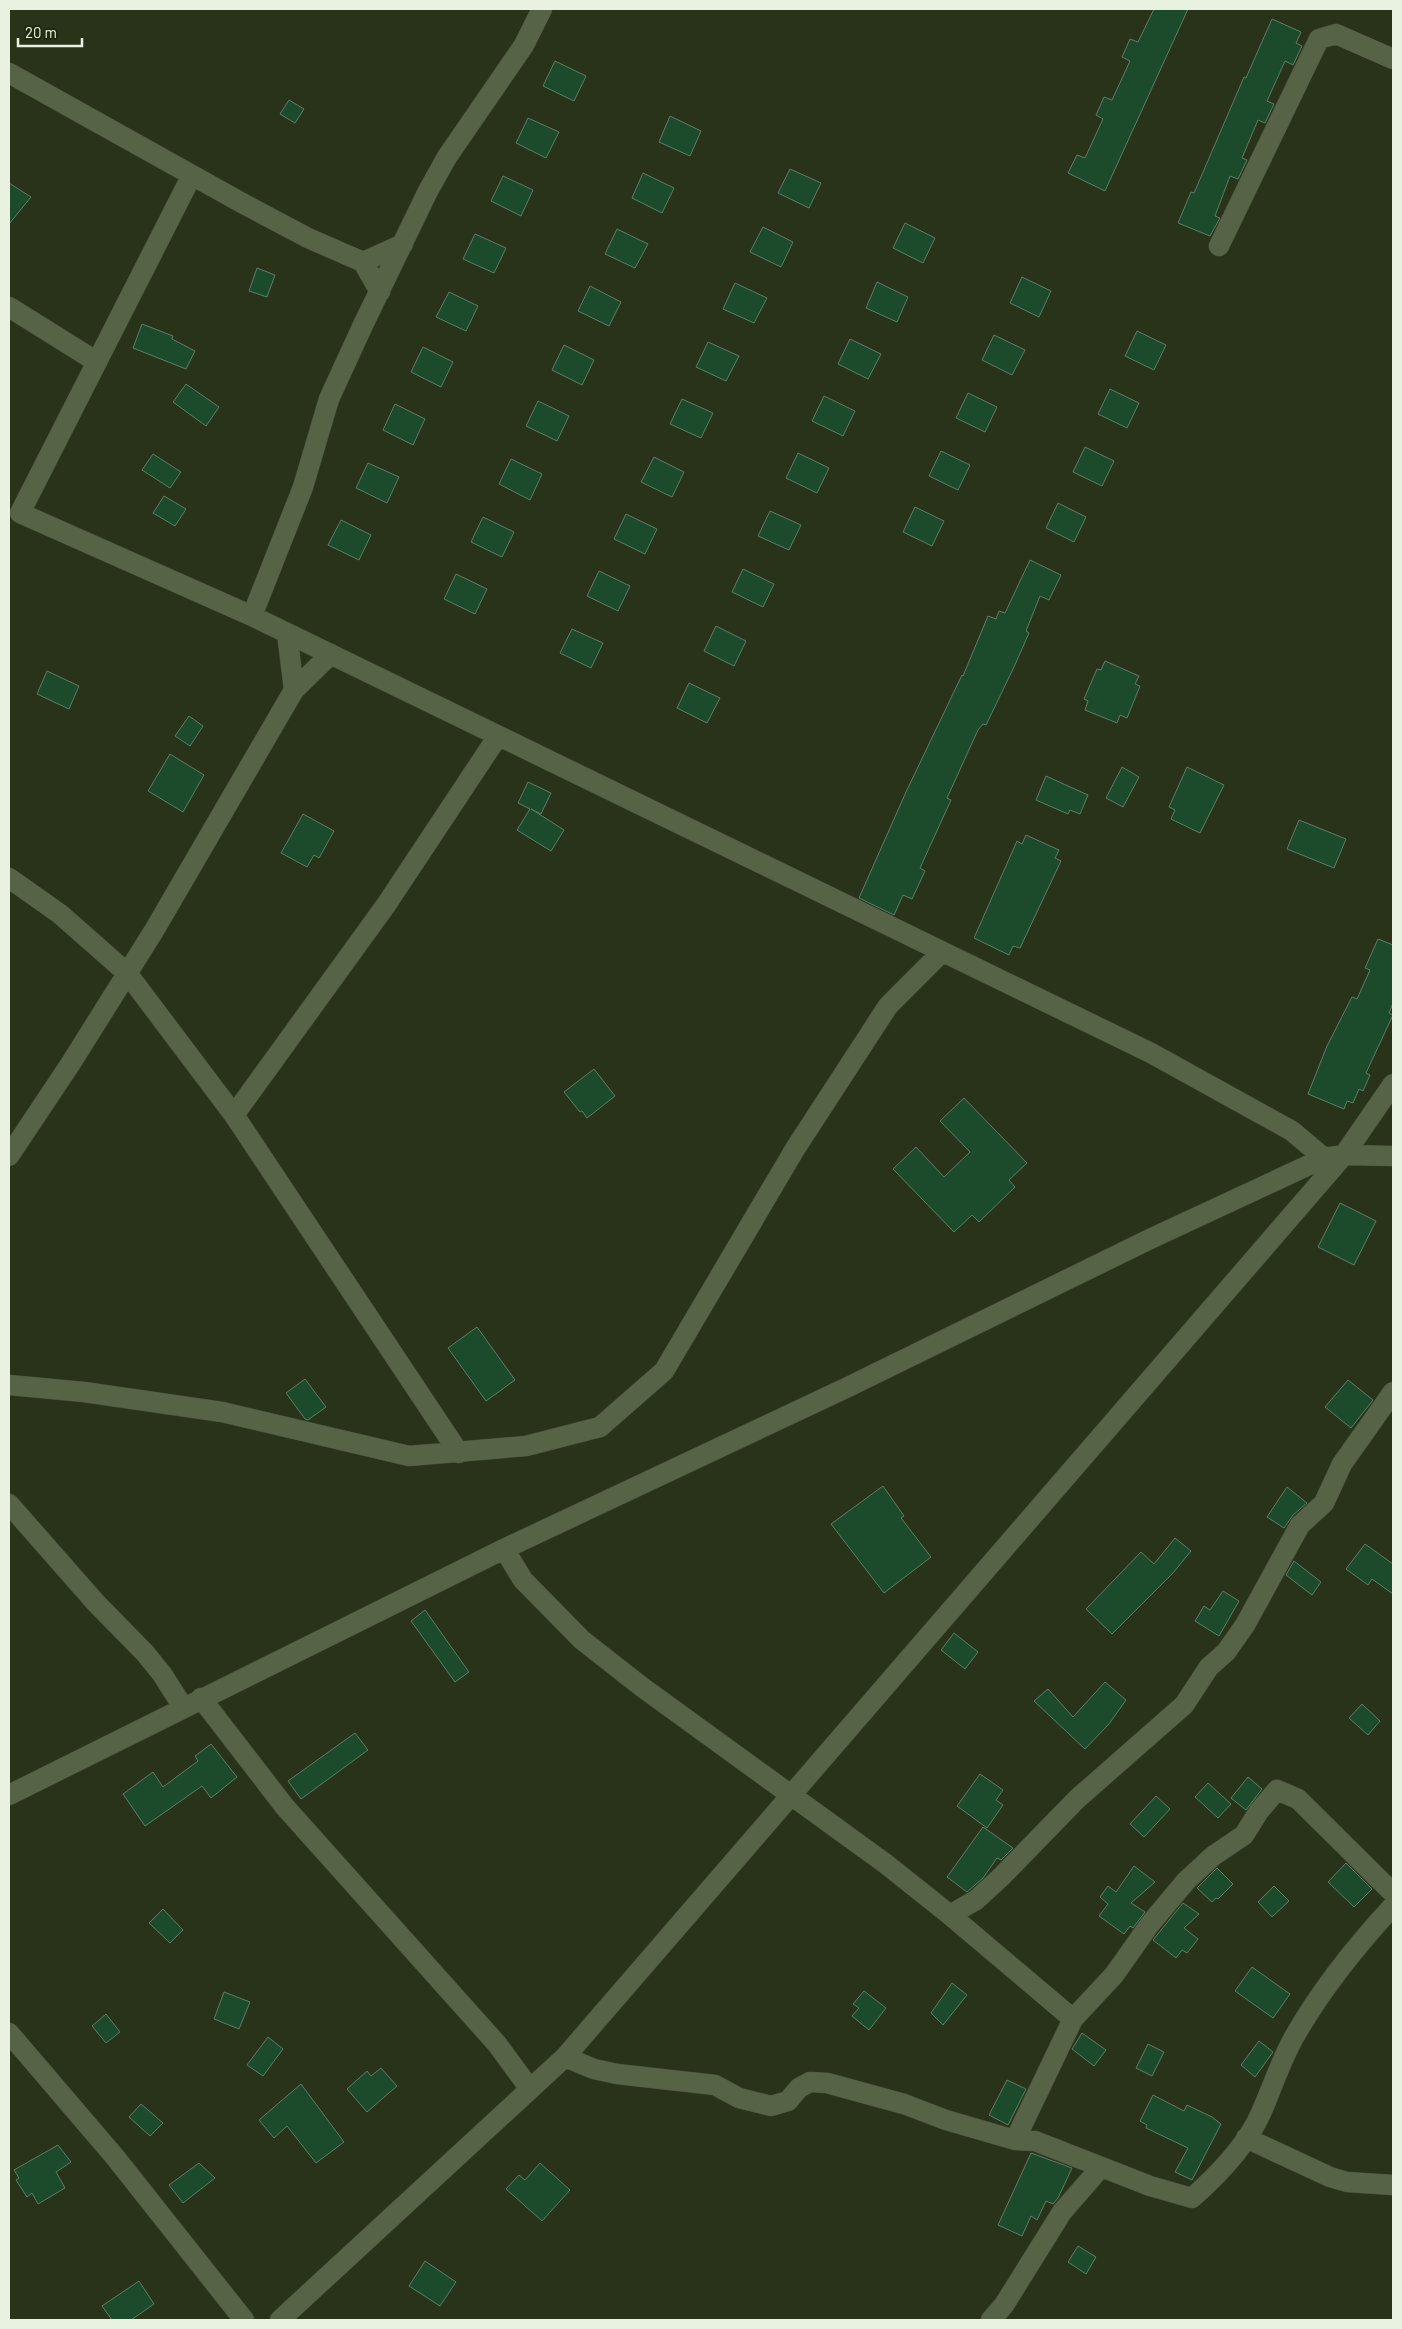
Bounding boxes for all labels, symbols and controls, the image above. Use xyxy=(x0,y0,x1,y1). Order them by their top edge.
scale bar xyxy=(18,15,81,47)
text: 20 m xyxy=(25,23,57,41)

